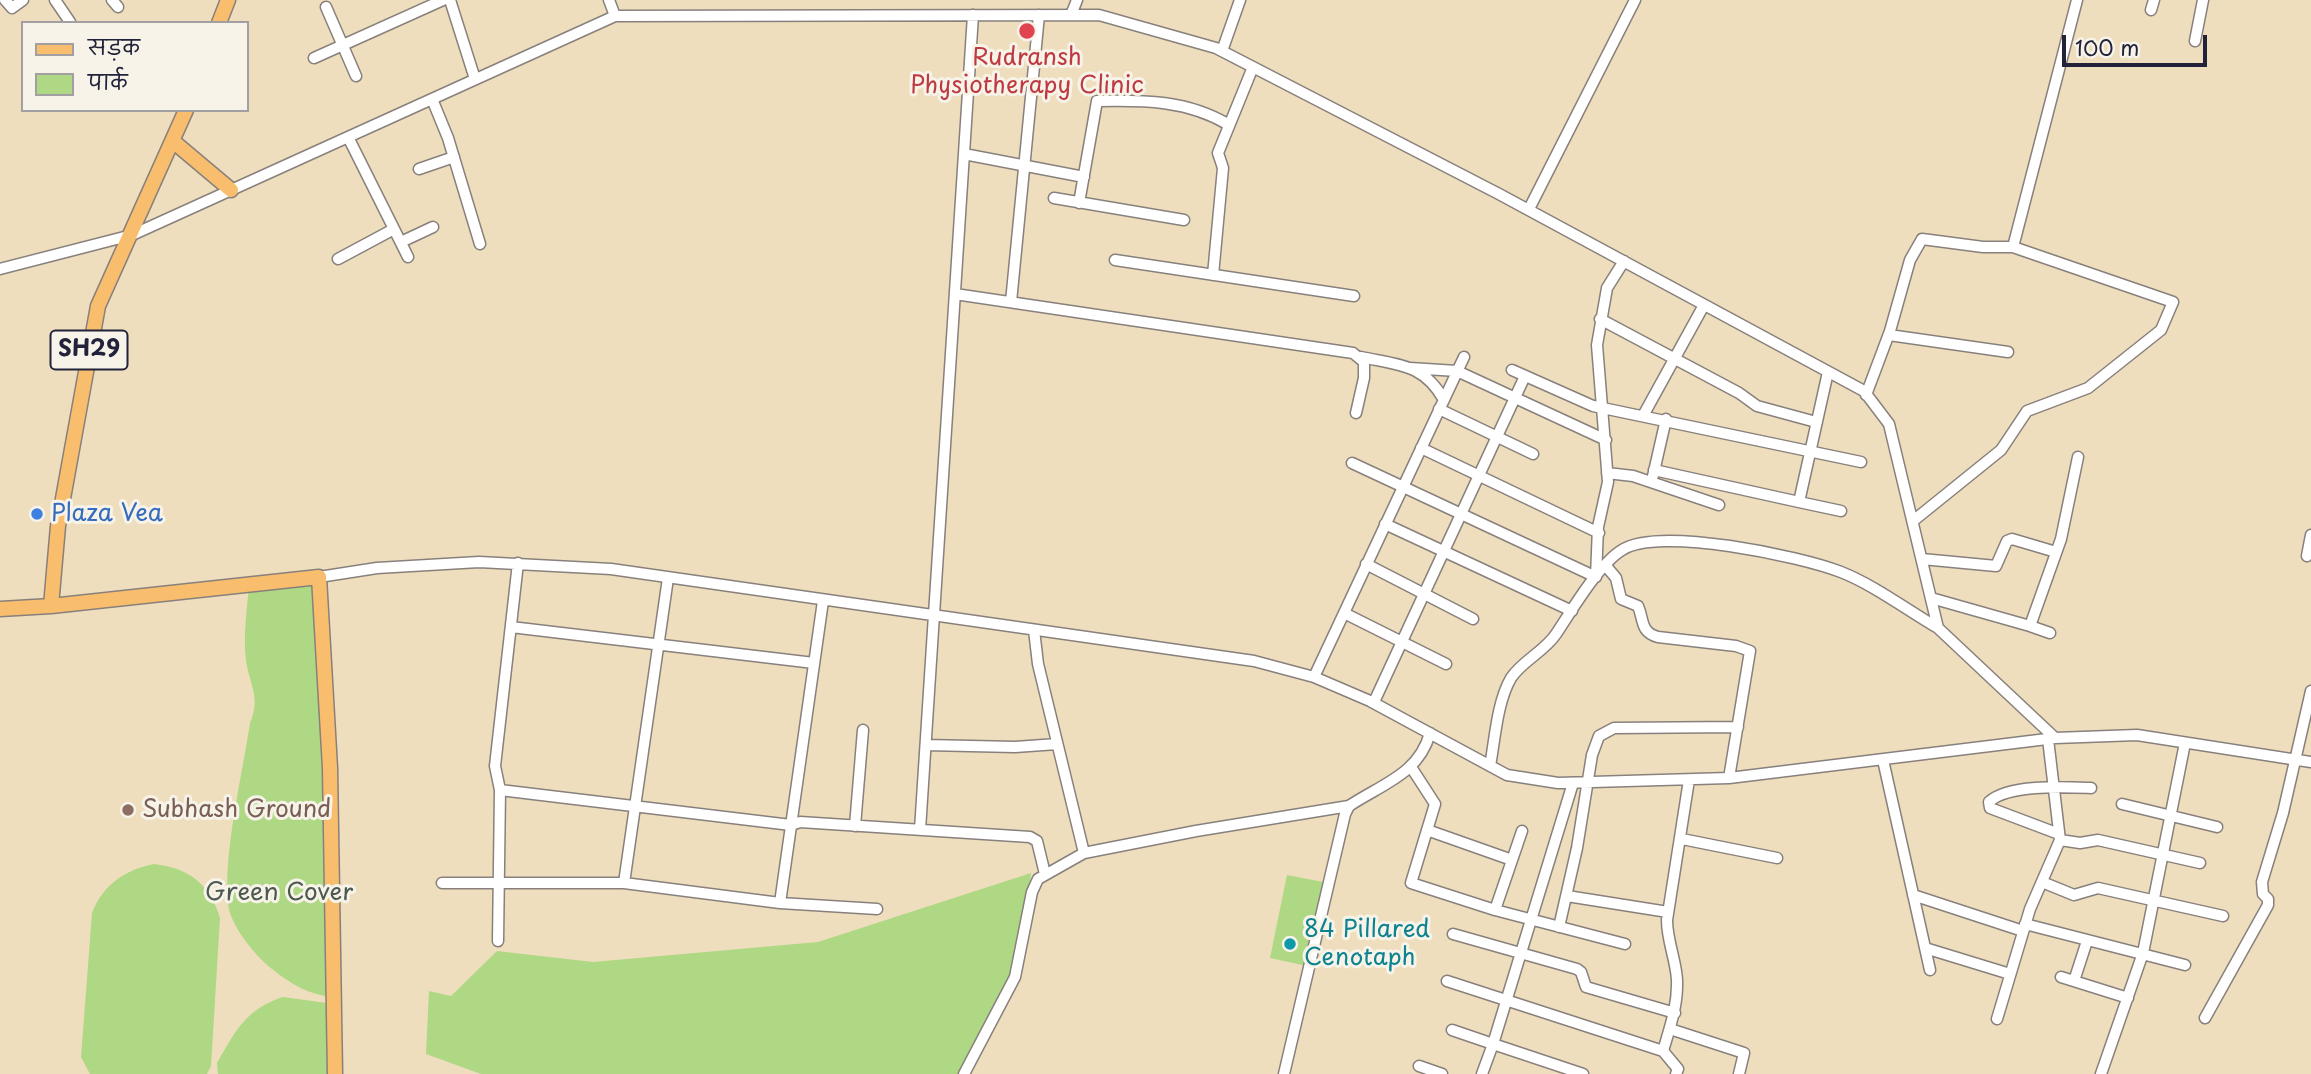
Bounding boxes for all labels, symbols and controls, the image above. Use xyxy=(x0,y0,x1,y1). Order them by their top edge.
legend xyxy=(21,21,248,112)
marker: Rudransh Physiotherapy Clinic xyxy=(1017,21,1037,41)
scale bar xyxy=(2066,21,2211,65)
text: सड़क xyxy=(88,30,140,62)
text: 100 m xyxy=(2075,31,2139,63)
place label: Rudransh Physiotherapy Clinic xyxy=(910,44,1144,100)
text: पार्क xyxy=(88,65,128,97)
road number: SH29 xyxy=(50,330,128,370)
place label: Plaza Vea xyxy=(51,500,163,528)
marker: Plaza Vea xyxy=(29,506,45,522)
place label: Subhash Ground xyxy=(142,796,331,824)
marker: Subhash Ground xyxy=(120,802,136,818)
park label: Green Cover xyxy=(205,879,353,907)
place label: 84 Pillared Cenotaph xyxy=(1304,916,1430,972)
marker: 84 Pillared Cenotaph xyxy=(1282,936,1298,952)

